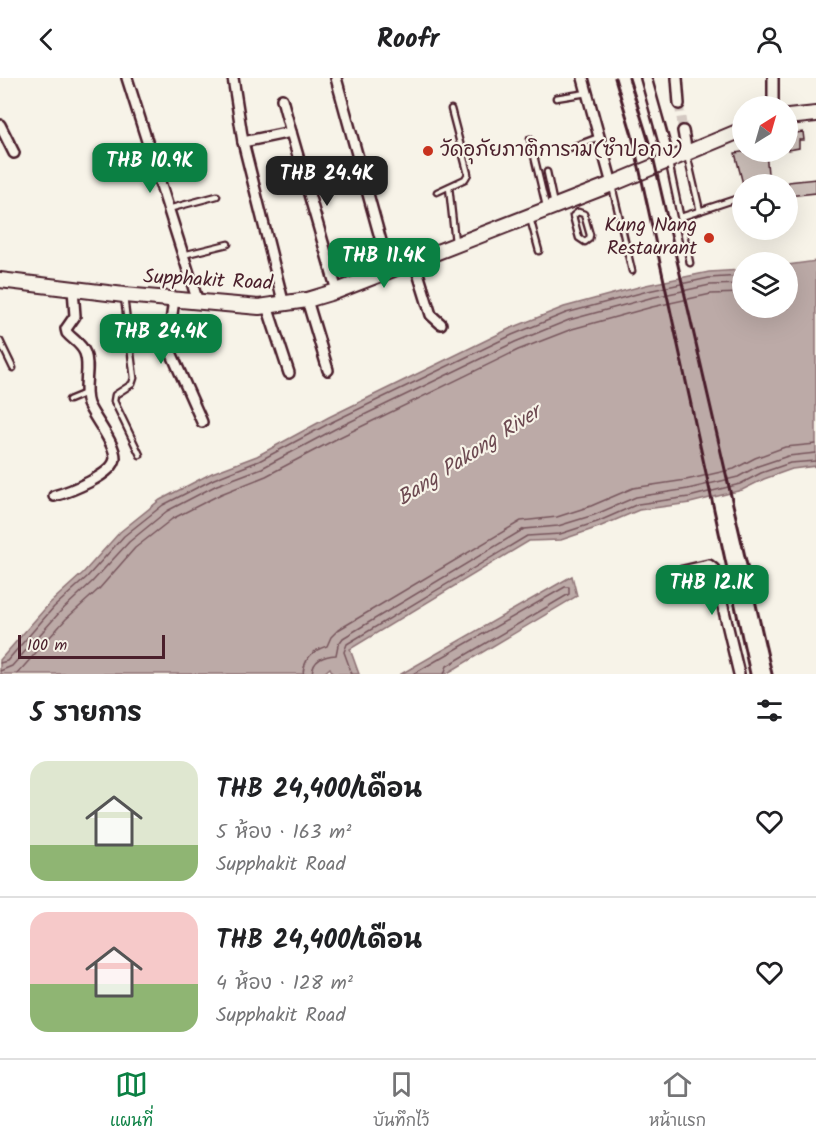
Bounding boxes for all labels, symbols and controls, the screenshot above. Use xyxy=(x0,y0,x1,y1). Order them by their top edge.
text: Roofr xyxy=(377,18,439,61)
icon: back xyxy=(30,23,63,56)
icon: person xyxy=(753,23,786,56)
north arrow xyxy=(732,96,798,162)
map controls xyxy=(732,96,798,318)
place label: วัดอุภัยภาติการาม(ซำปอกง) xyxy=(440,135,683,167)
pin: THB 10.9K xyxy=(81,143,219,194)
marker: วัดอุภัยภาติการาม(ซำปอกง) xyxy=(421,144,435,158)
text: THB 10.9K xyxy=(106,146,194,178)
pin: THB 24.4K xyxy=(258,156,396,207)
text: THB 24.4K xyxy=(280,159,374,191)
button: locate xyxy=(732,174,798,240)
place label: Kung Nang Restaurant xyxy=(604,210,697,265)
marker: Kung Nang Restaurant xyxy=(702,231,716,245)
pin: THB 11.4K xyxy=(315,238,453,289)
text: THB 11.4K xyxy=(342,241,426,273)
button: layers xyxy=(732,252,798,318)
street label: Supphakit Road xyxy=(143,262,274,300)
pin: THB 24.4K xyxy=(92,314,230,365)
text: THB 24.4K xyxy=(114,317,208,349)
water label: Bang Pakong River xyxy=(391,395,551,515)
pin: THB 12.1K xyxy=(643,565,781,616)
text: THB 12.1K xyxy=(670,568,754,600)
scale bar xyxy=(18,632,165,660)
text: 100 m xyxy=(27,633,67,658)
text: 5 รายการ xyxy=(30,693,142,735)
icon: filters xyxy=(753,694,786,727)
text: THB 24,400/เดือน xyxy=(216,769,422,811)
icon: home xyxy=(78,785,150,857)
icon: heart xyxy=(753,805,786,838)
text: 5 ห้อง · 163 m² xyxy=(216,817,351,849)
text: Supphakit Road xyxy=(216,849,345,881)
text: THB 24,400/เดือน xyxy=(216,920,422,962)
icon: home xyxy=(78,936,150,1008)
icon: heart xyxy=(753,956,786,989)
text: 4 ห้อง · 128 m² xyxy=(216,968,353,1000)
text: Supphakit Road xyxy=(216,1000,345,1032)
tab: แผนที่ xyxy=(110,1068,153,1134)
tab: บันทึกไว้ xyxy=(373,1068,429,1134)
tab: หน้าแรก xyxy=(649,1068,706,1134)

